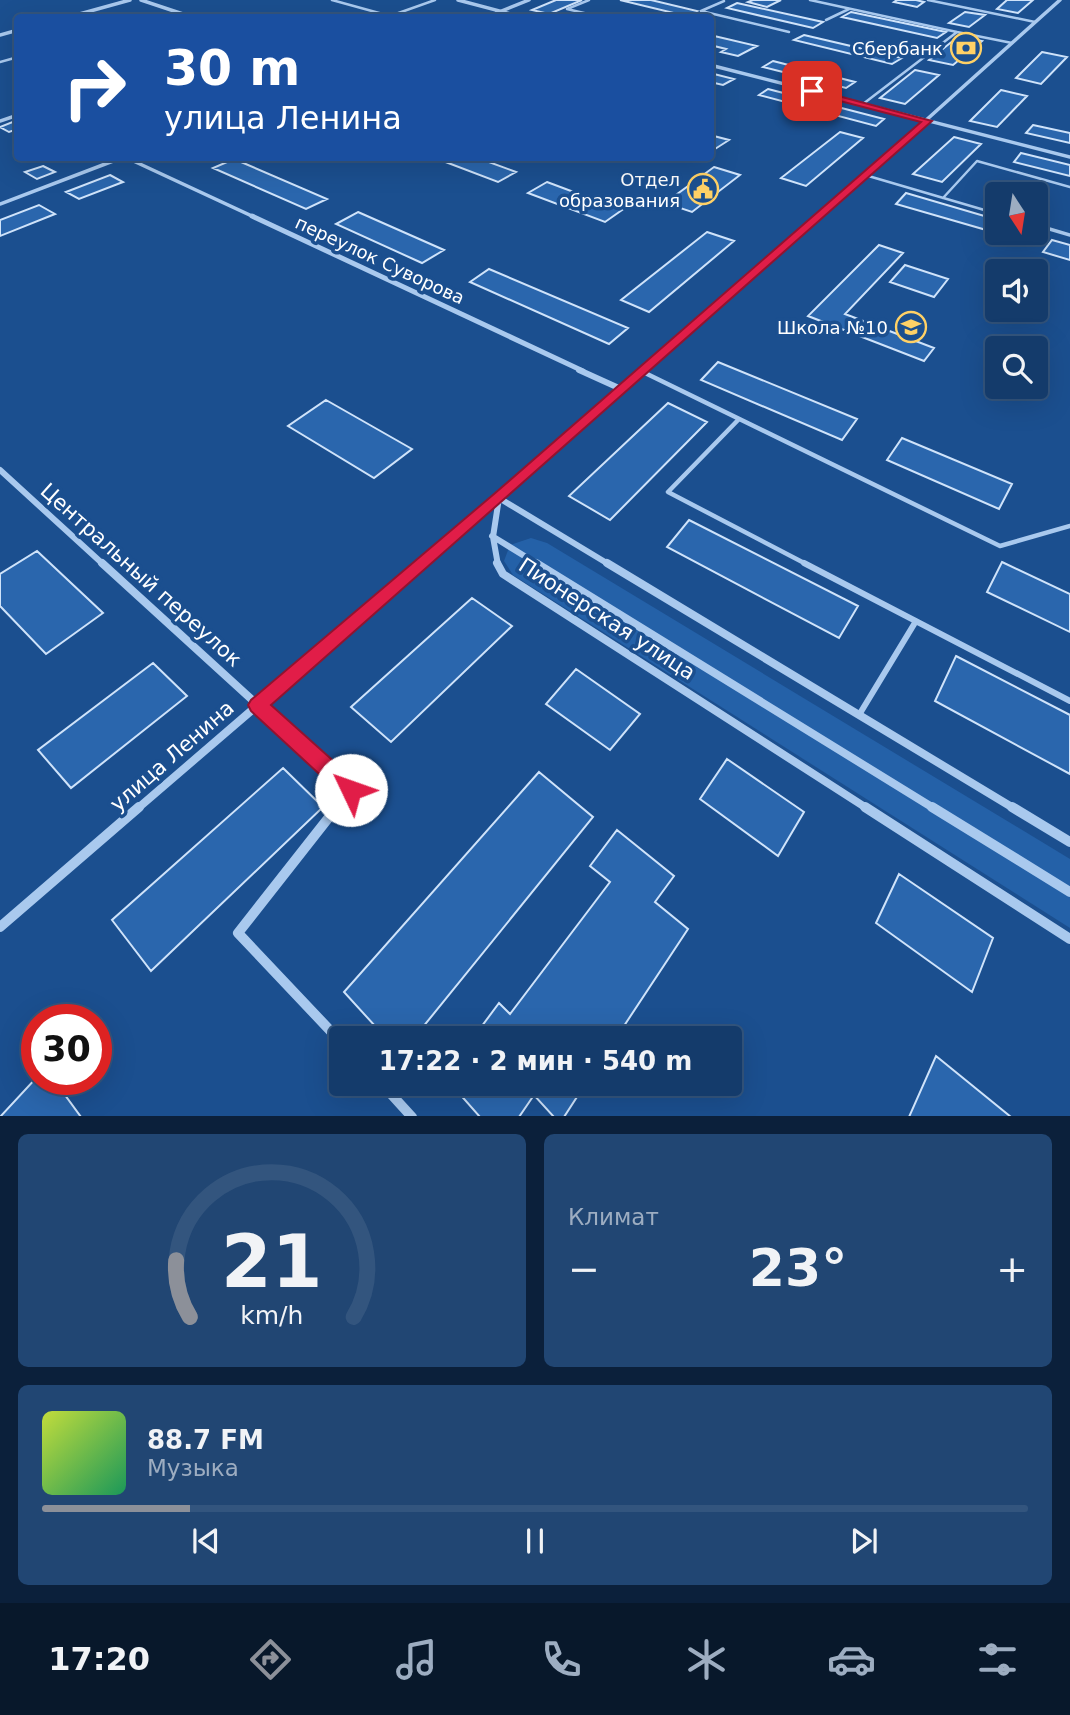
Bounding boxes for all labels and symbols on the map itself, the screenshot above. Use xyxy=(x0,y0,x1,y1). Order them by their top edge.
bank icon: Сбербанк xyxy=(949,31,983,65)
place label: Сбербанк xyxy=(852,38,943,59)
pin xyxy=(782,61,842,121)
place label: Отдел образования xyxy=(559,169,680,211)
public building icon: Отдел образования xyxy=(686,172,720,206)
north arrow xyxy=(985,182,1048,245)
street label: переулок Суворова xyxy=(292,212,468,308)
school or university icon: Школа №10 xyxy=(894,310,928,344)
place label: Школа №10 xyxy=(777,317,888,338)
street label: Центральный переулок xyxy=(36,478,246,672)
street label: Пионерская улица xyxy=(514,553,700,685)
street label: улица Ленина xyxy=(105,696,239,816)
position arrow xyxy=(314,753,388,827)
speed limit sign: 30 xyxy=(21,1004,112,1095)

